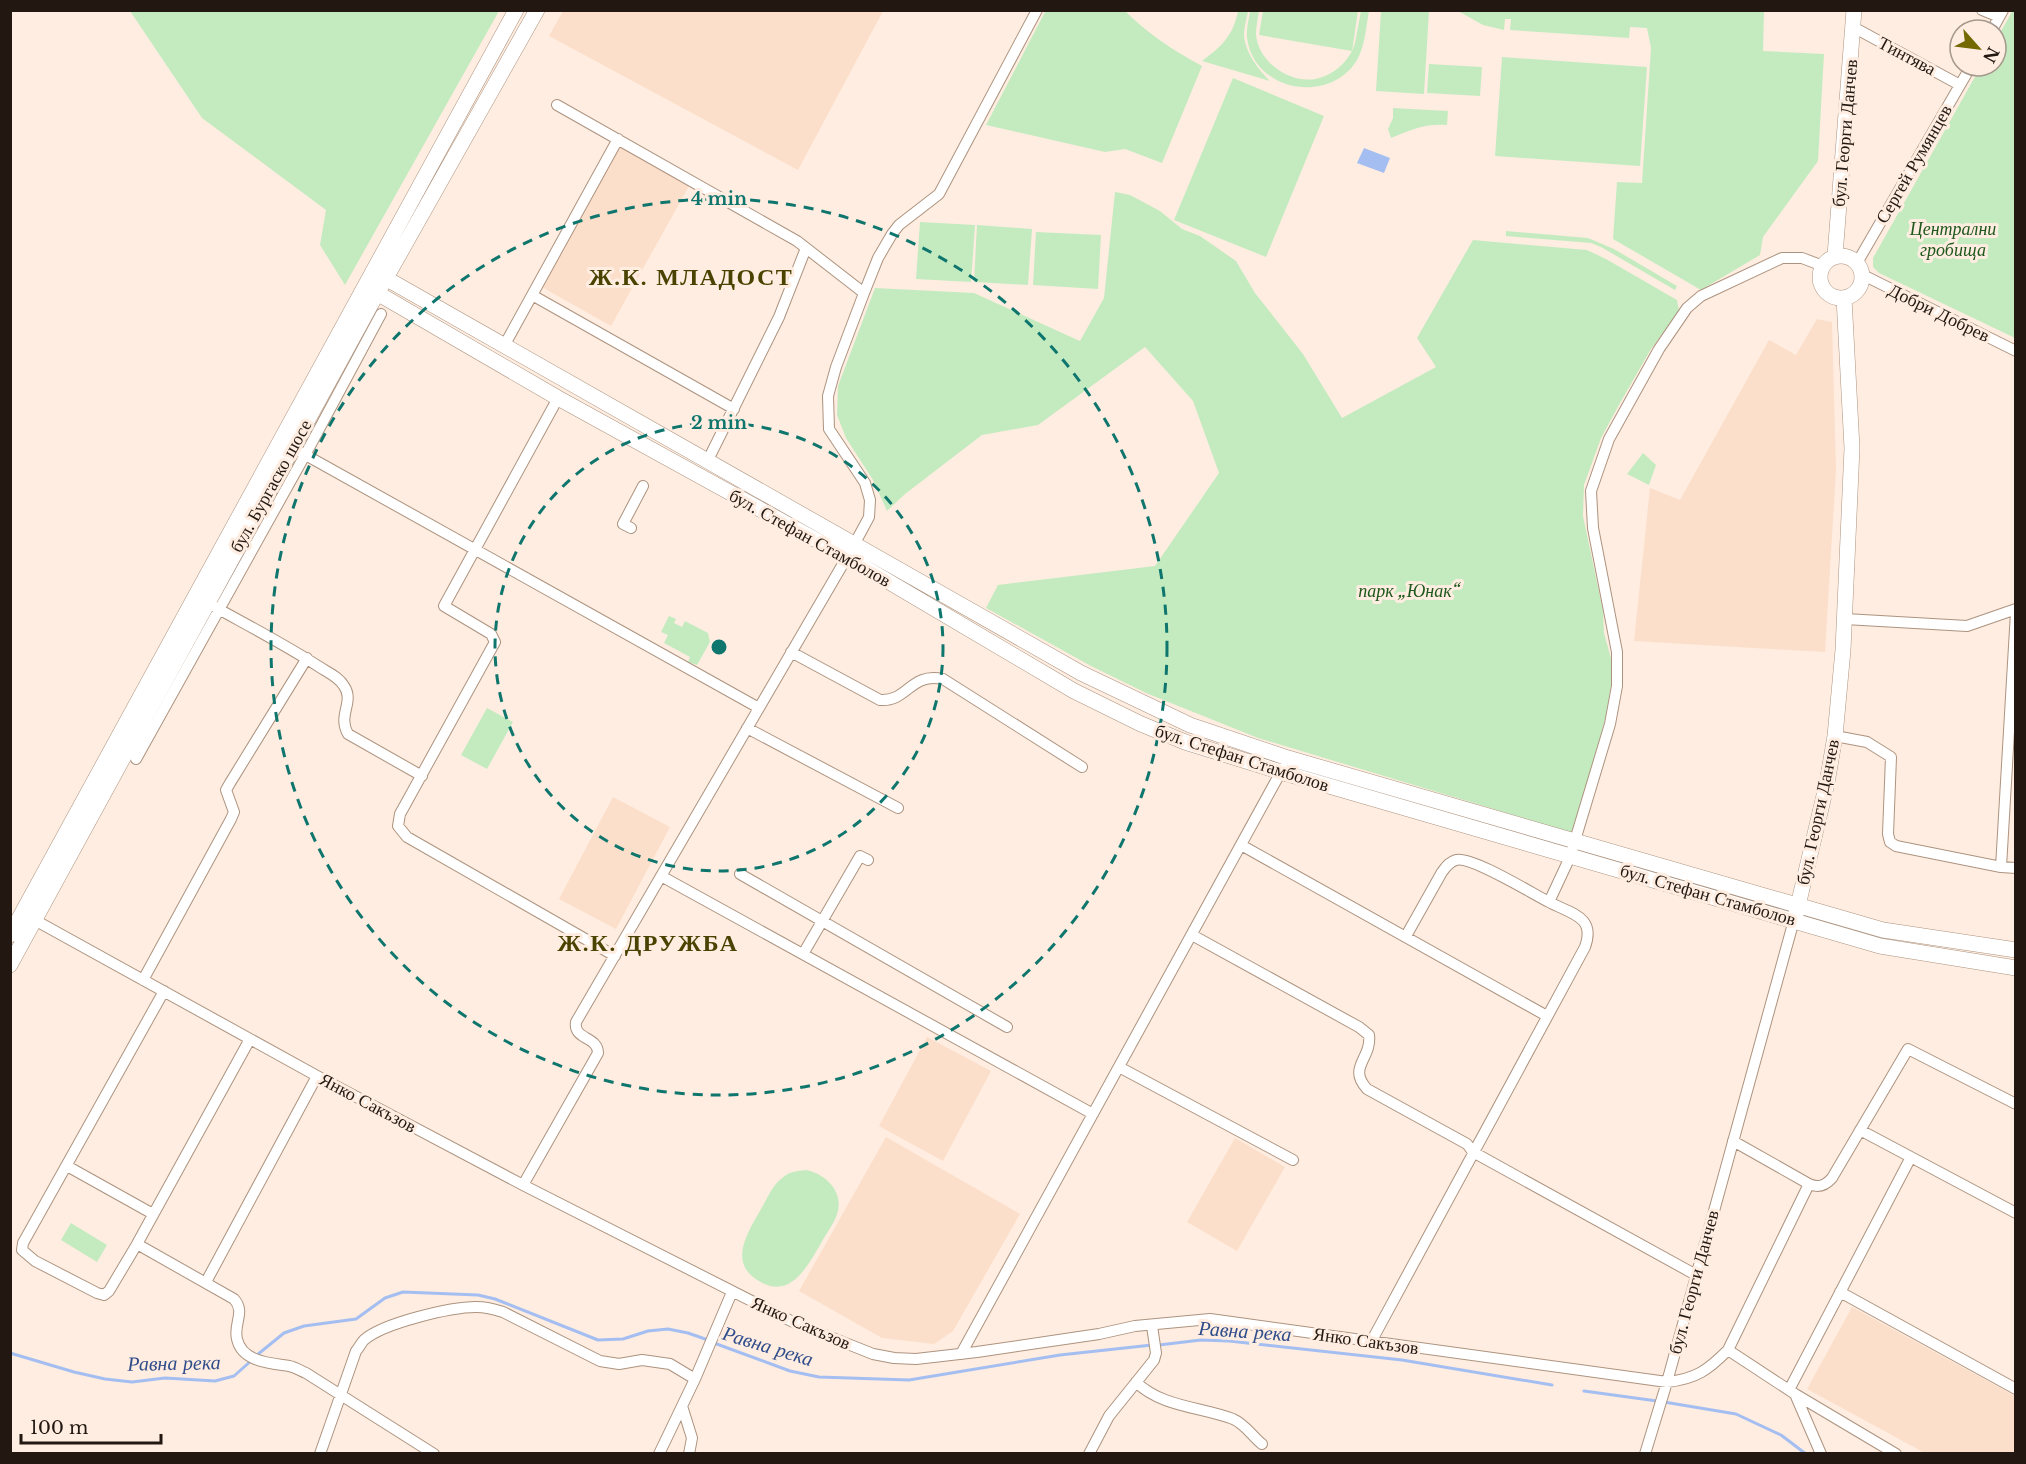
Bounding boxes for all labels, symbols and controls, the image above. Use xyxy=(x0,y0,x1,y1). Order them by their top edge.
north arrow xyxy=(1948,18,2008,78)
street label: Тинтява xyxy=(1874,32,1940,80)
text: N xyxy=(1979,44,2004,66)
street label: бул. Георги Данчев xyxy=(1828,58,1862,208)
street label: Сергей Румянцев xyxy=(1871,101,1957,227)
text: 4 min xyxy=(691,188,747,210)
park label: Централни гробища xyxy=(1909,218,1996,261)
district label: Ж.К. МЛАДОСТ xyxy=(589,262,793,291)
street label: Добри Добрев xyxy=(1885,279,1993,347)
text: 2 min xyxy=(691,412,747,434)
street label: бул. Бургаско шосе xyxy=(225,416,317,556)
street label: бул. Стефан Стамболов xyxy=(725,484,895,592)
park label: парк „Юнак“ xyxy=(1358,580,1462,602)
centre of rings xyxy=(709,637,729,657)
street label: бул. Стефан Стамболов xyxy=(1152,719,1332,797)
street label: бул. Георги Данчев xyxy=(1792,737,1844,887)
street label: бул. Стефан Стамболов xyxy=(1618,859,1798,931)
district label: Ж.К. ДРУЖБА xyxy=(557,928,739,957)
street label: Янко Сакъзов xyxy=(316,1068,420,1138)
street label: бул. Георги Данчев xyxy=(1664,1208,1724,1356)
street label: Янко Сакъзов xyxy=(748,1291,854,1355)
water label: Равна река xyxy=(1197,1316,1292,1346)
water label: Равна река xyxy=(719,1321,816,1371)
street label: Янко Сакъзов xyxy=(1312,1323,1420,1359)
water label: Равна река xyxy=(126,1350,221,1376)
scale bar xyxy=(21,1407,160,1445)
text: 100 m xyxy=(30,1417,88,1439)

